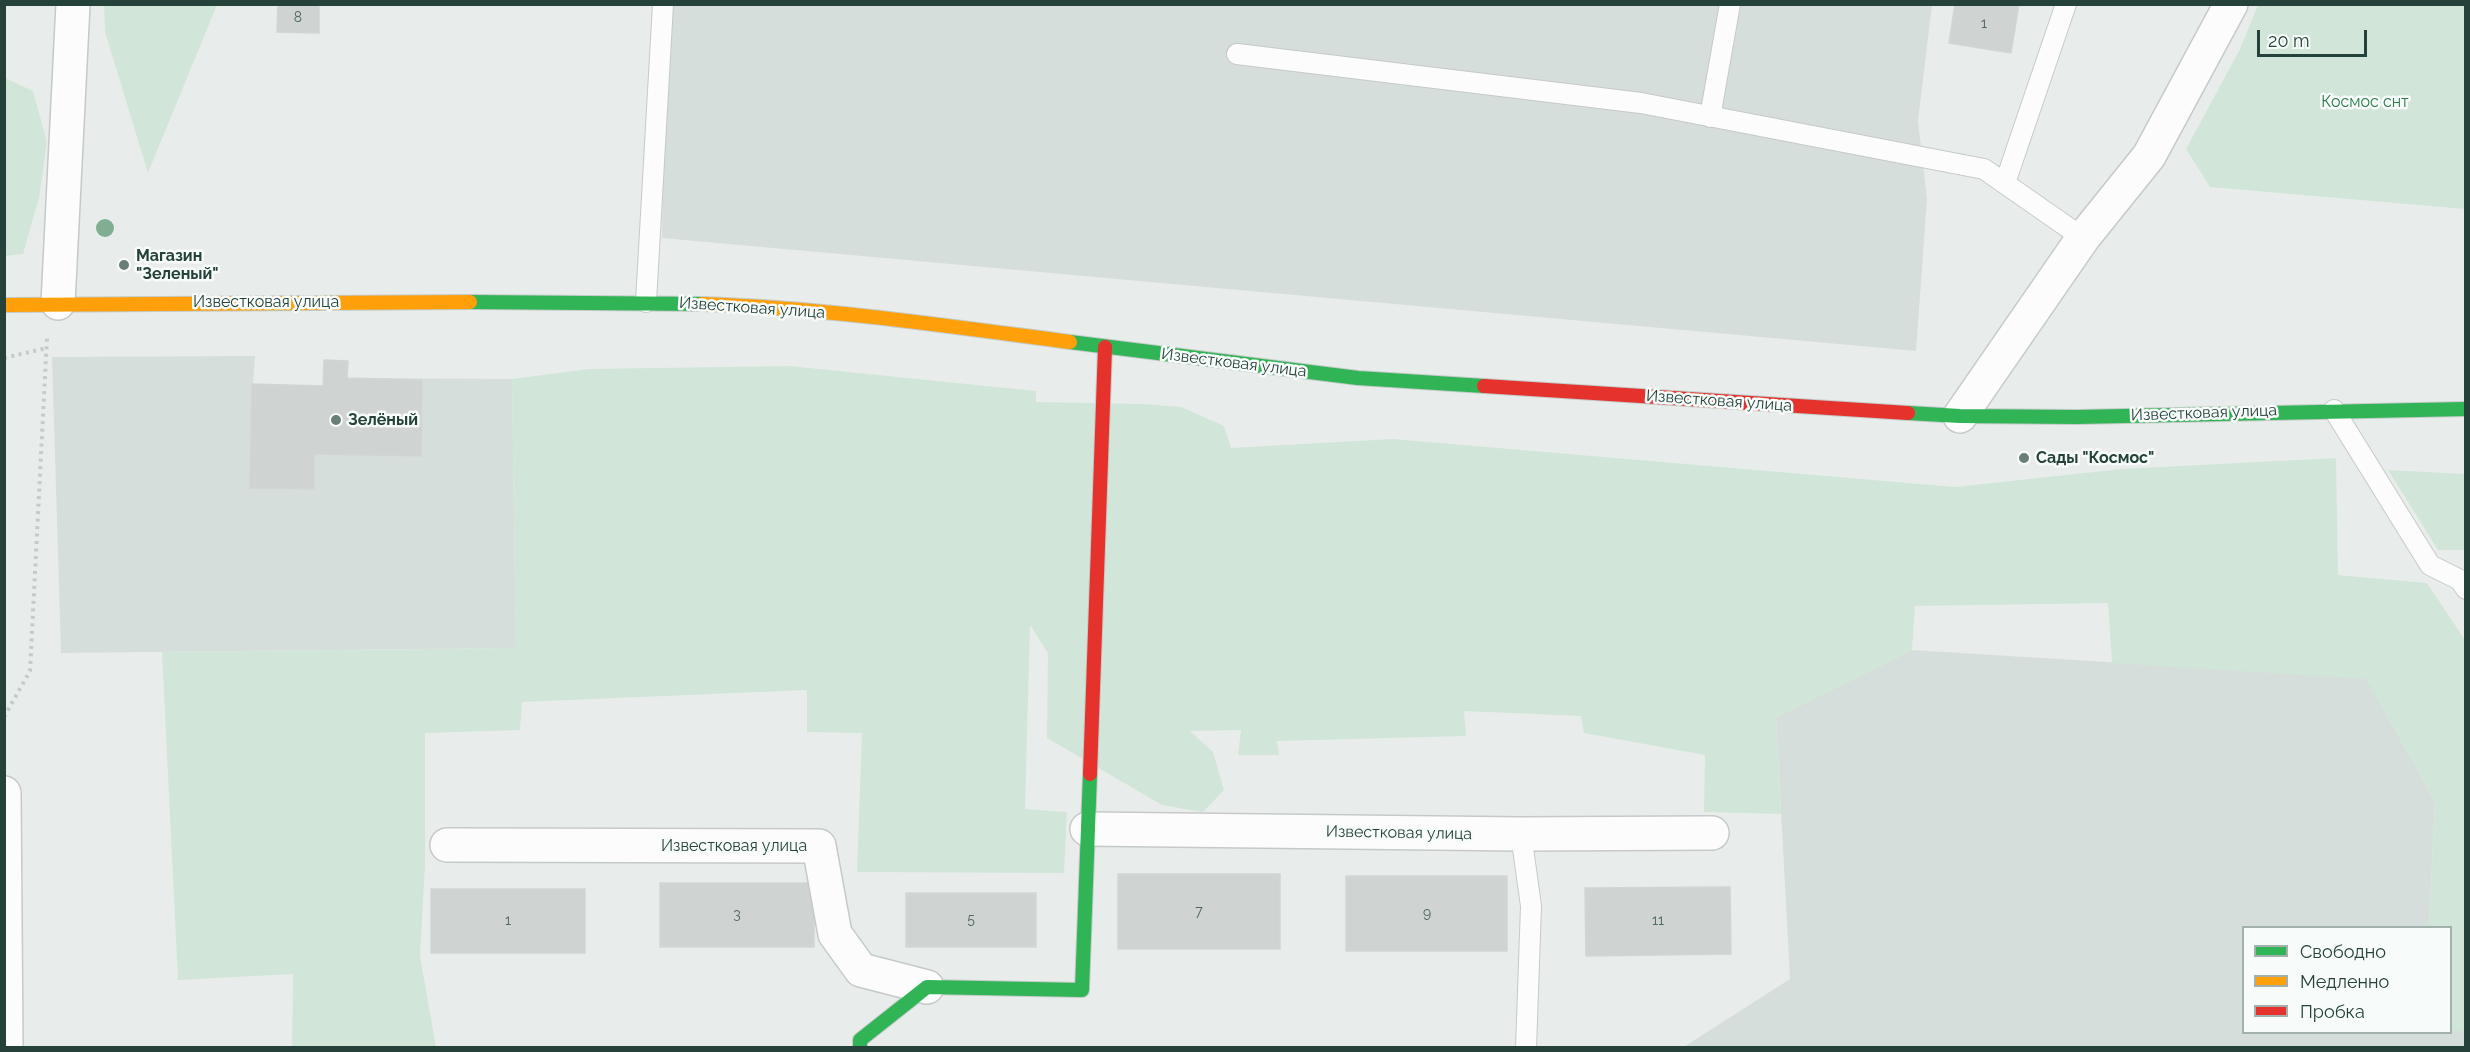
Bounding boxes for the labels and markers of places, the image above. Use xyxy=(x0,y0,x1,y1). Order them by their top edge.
place label: Магазин "Зеленый" xyxy=(136,246,219,284)
marker: Магазин "Зеленый" xyxy=(117,258,131,272)
place label: Зелёный xyxy=(348,410,418,430)
marker: Зелёный xyxy=(329,413,343,427)
place label: Сады "Космос" xyxy=(2036,448,2154,468)
marker: Сады "Космос" xyxy=(2017,451,2031,465)

